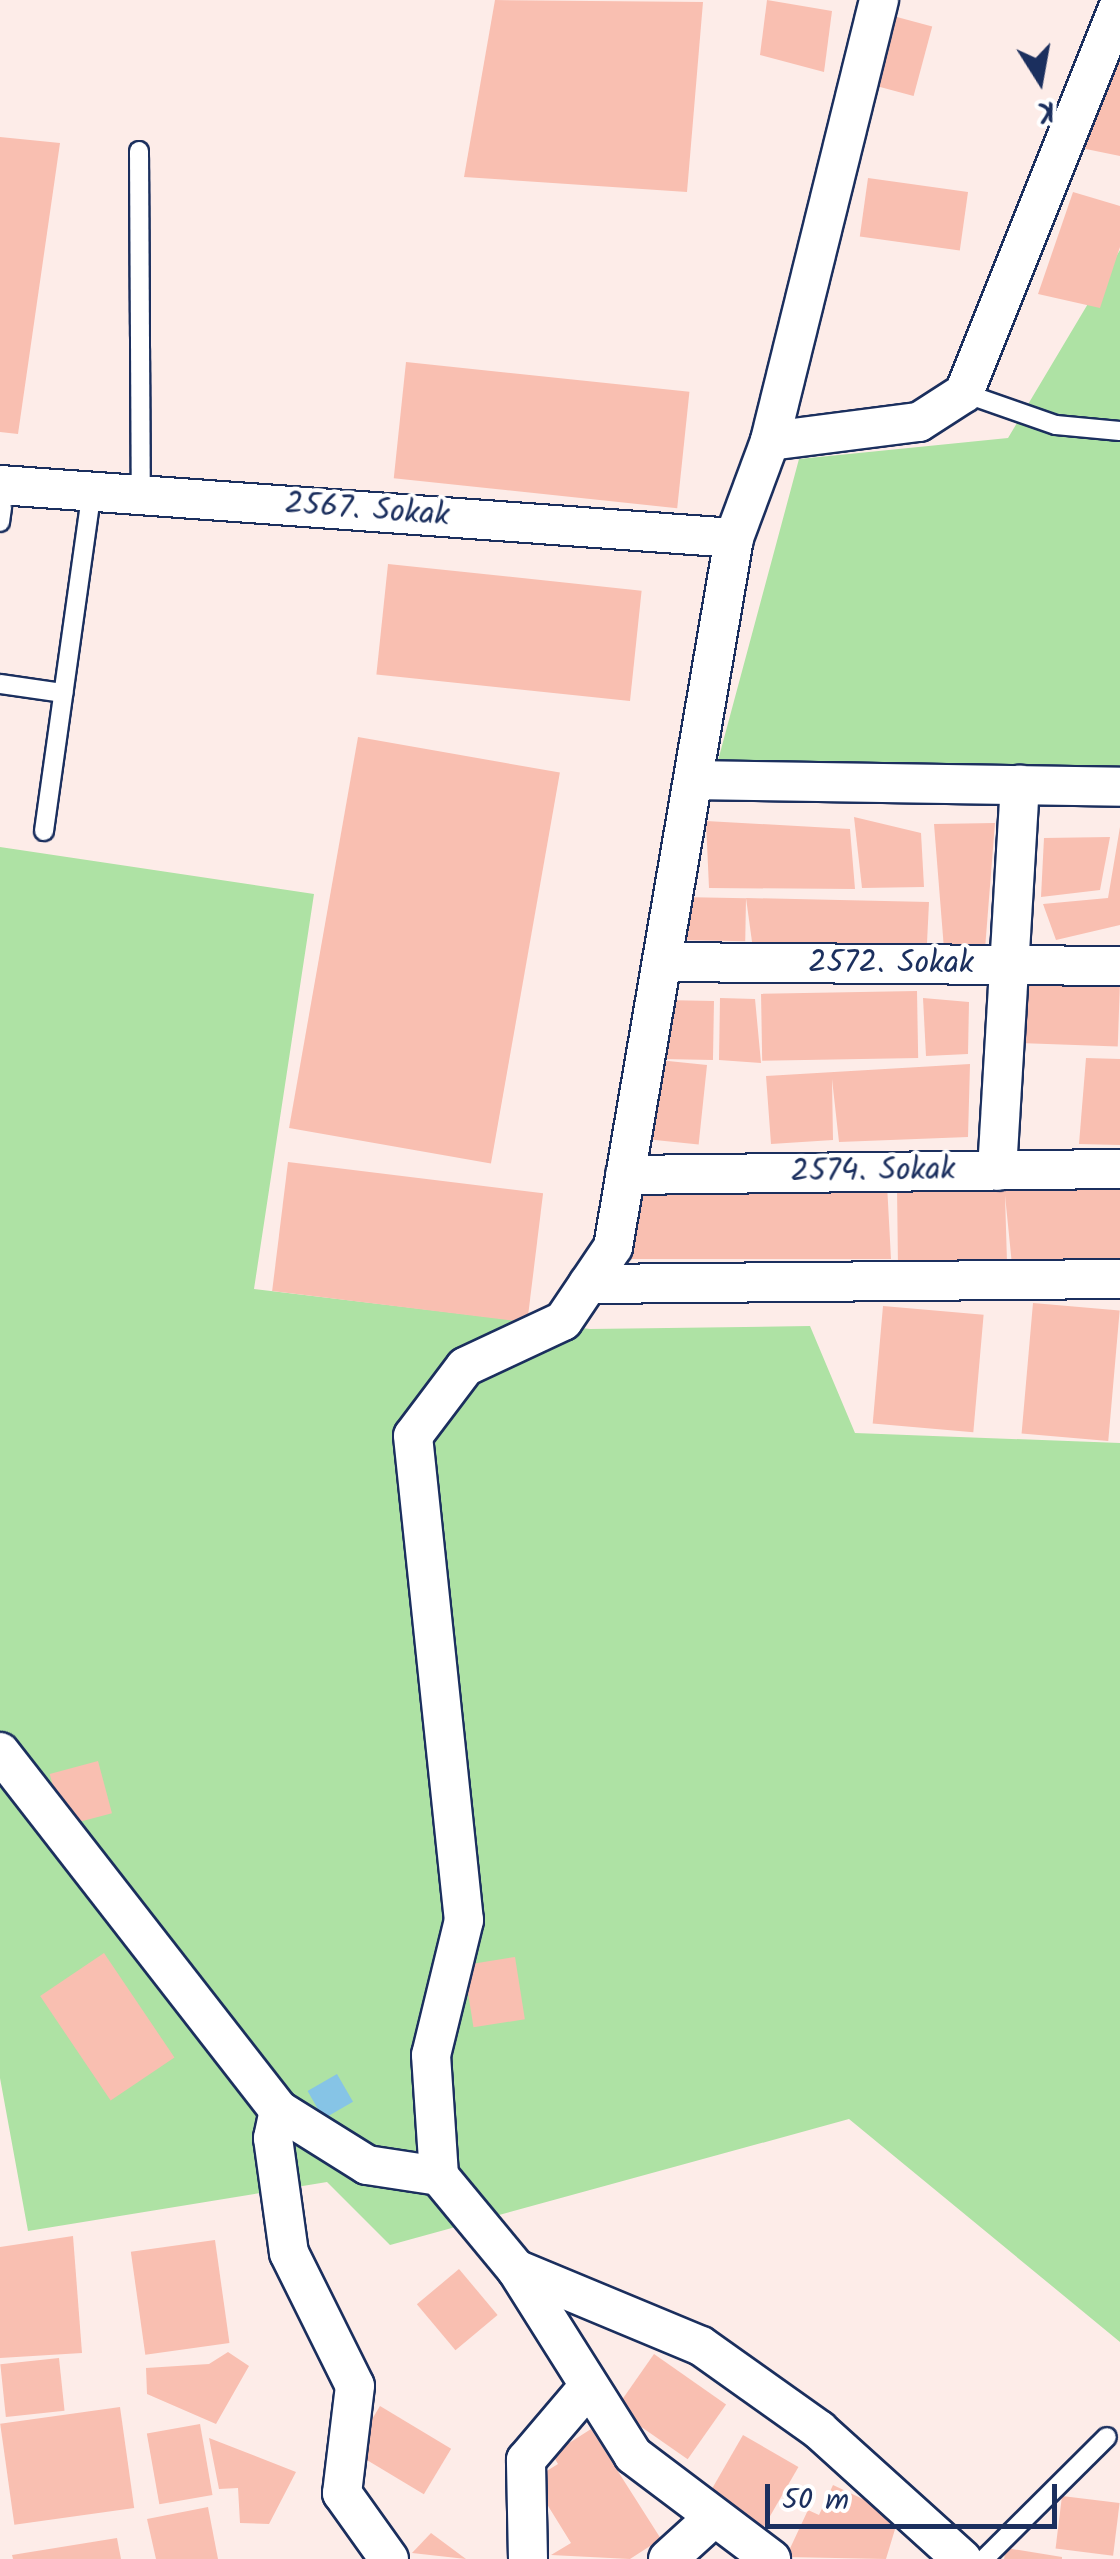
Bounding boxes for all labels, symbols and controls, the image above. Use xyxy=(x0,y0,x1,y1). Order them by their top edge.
north arrow xyxy=(990,30,1090,130)
text: K xyxy=(1033,86,1058,134)
street label: 2567. Sokak xyxy=(283,486,451,536)
street label: 2572. Sokak xyxy=(808,945,974,983)
street label: 2574. Sokak xyxy=(790,1151,956,1193)
scale bar xyxy=(770,2464,1062,2526)
text: 50 m xyxy=(782,2477,849,2525)

